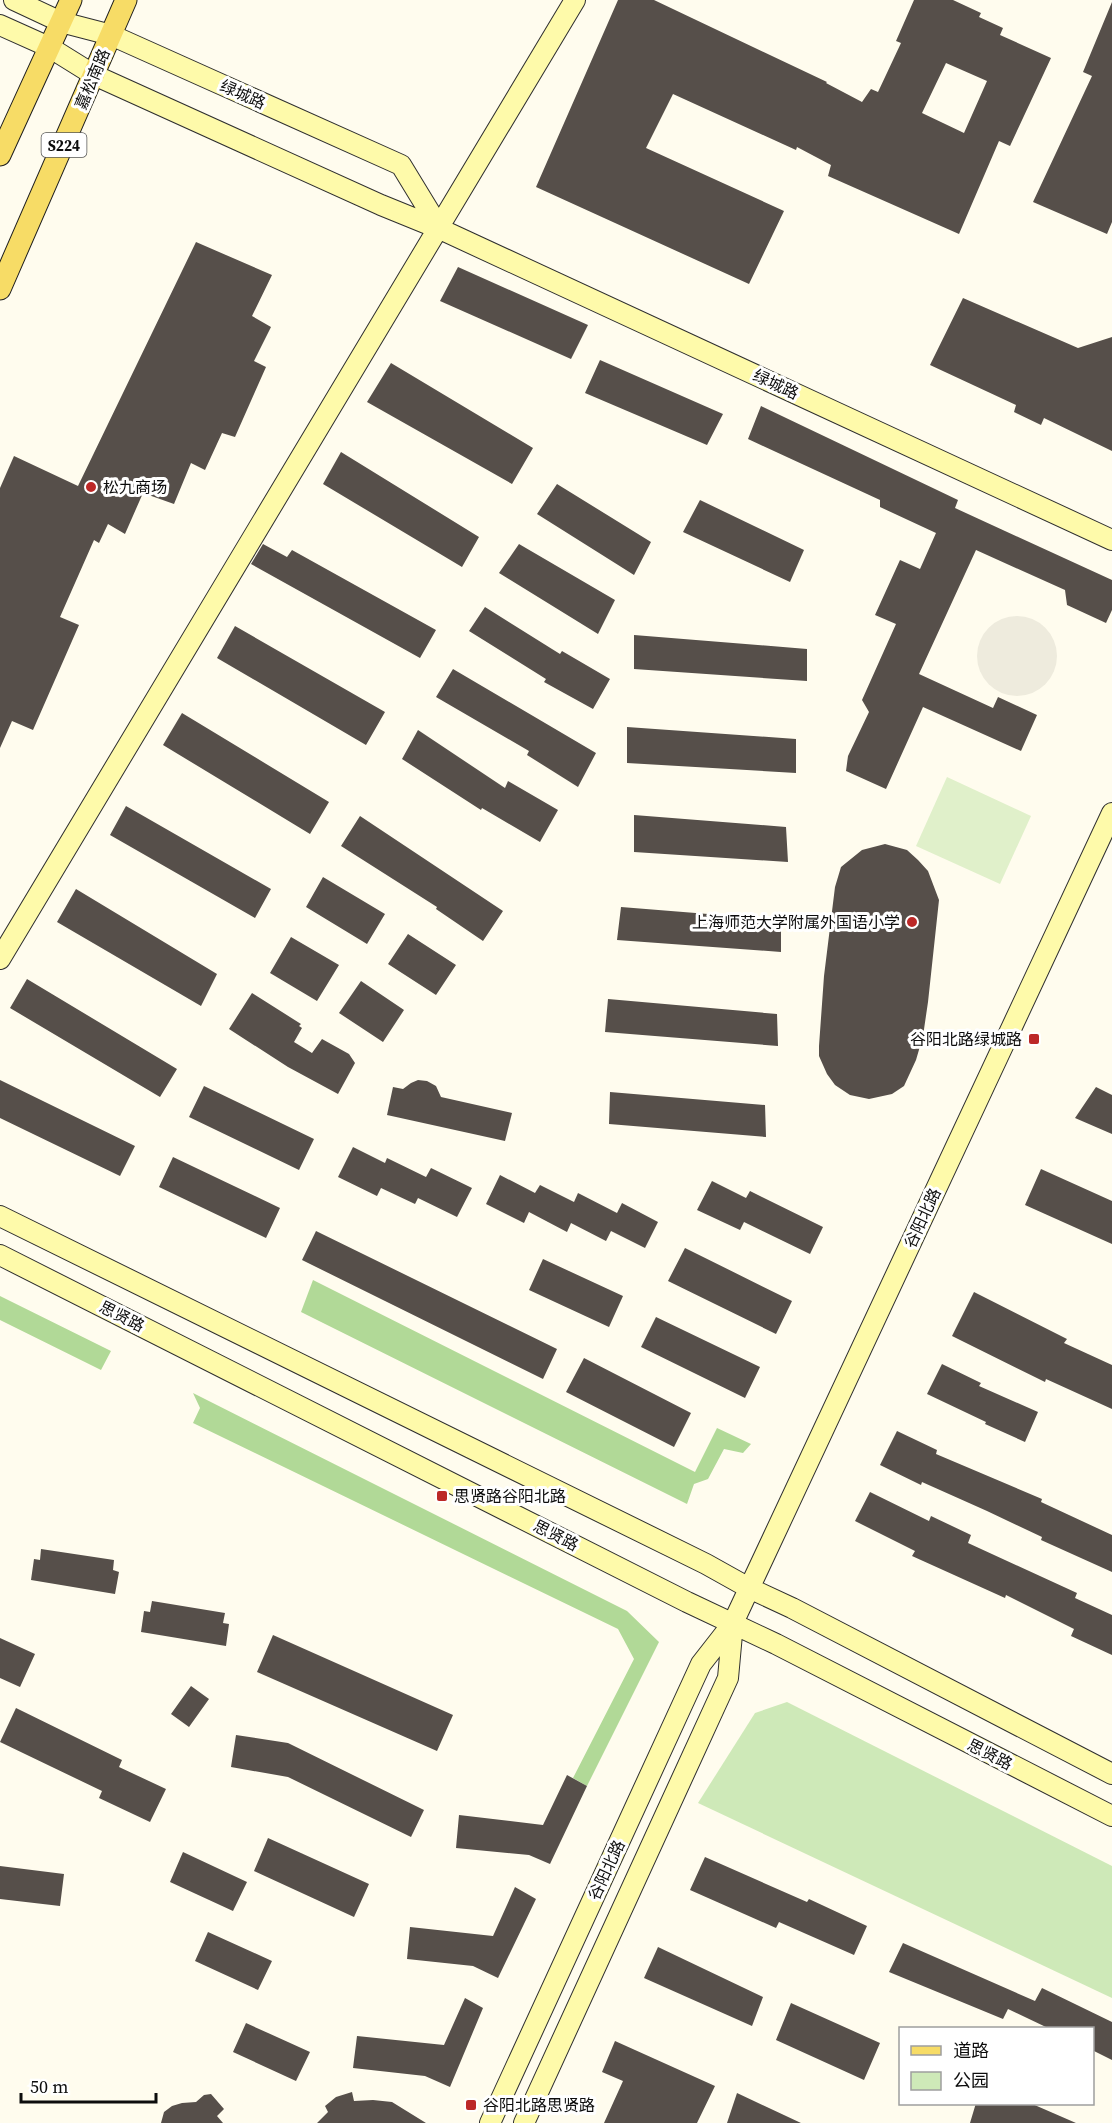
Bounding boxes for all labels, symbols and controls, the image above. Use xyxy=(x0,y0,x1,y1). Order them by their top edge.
street label: 嘉松南路 xyxy=(69,45,115,113)
street label: 绿城路 xyxy=(217,74,269,114)
road number: S224 xyxy=(42,133,86,157)
street label: 绿城路 xyxy=(750,364,802,404)
place label: 松九商场 xyxy=(103,476,167,498)
marker: 松九商场 xyxy=(84,480,98,494)
place label: 上海师范大学附属外国语小学 xyxy=(692,911,900,933)
marker: 上海师范大学附属外国语小学 xyxy=(905,915,919,929)
place label: 谷阳北路绿城路 xyxy=(910,1028,1022,1050)
marker: 谷阳北路绿城路 xyxy=(1027,1032,1041,1046)
street label: 谷阳北路 xyxy=(899,1184,945,1252)
street label: 思贤路 xyxy=(96,1295,148,1337)
place label: 思贤路谷阳北路 xyxy=(454,1485,566,1507)
marker: 思贤路谷阳北路 xyxy=(435,1489,449,1503)
street label: 思贤路 xyxy=(530,1514,582,1556)
street label: 思贤路 xyxy=(964,1733,1016,1775)
street label: 谷阳北路 xyxy=(583,1836,629,1904)
legend xyxy=(899,2027,1094,2105)
text: 道路 xyxy=(953,2038,989,2063)
scale bar xyxy=(21,2066,156,2104)
text: 公园 xyxy=(953,2068,989,2093)
text: 50 m xyxy=(30,2074,68,2099)
place label: 谷阳北路思贤路 xyxy=(483,2094,595,2116)
marker: 谷阳北路思贤路 xyxy=(464,2098,478,2112)

